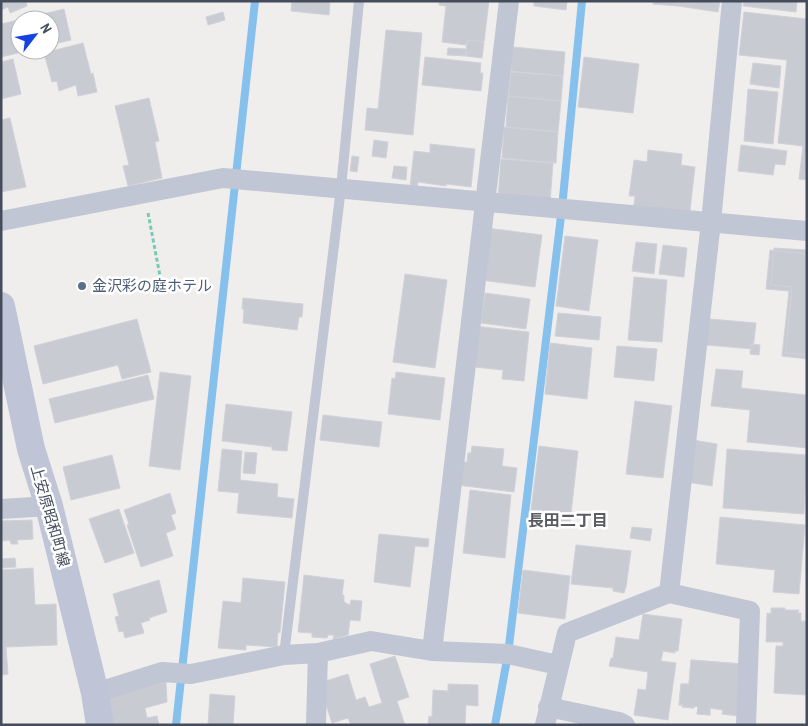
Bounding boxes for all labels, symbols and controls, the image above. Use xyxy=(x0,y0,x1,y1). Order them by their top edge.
north arrow xyxy=(10,10,60,60)
text: N xyxy=(36,20,56,36)
place label: 金沢彩の庭ホテル xyxy=(92,275,212,296)
marker: 金沢彩の庭ホテル xyxy=(76,280,88,292)
street label: 上安原昭和町線 xyxy=(26,462,75,569)
district label: 長田二丁目 xyxy=(528,509,608,531)

